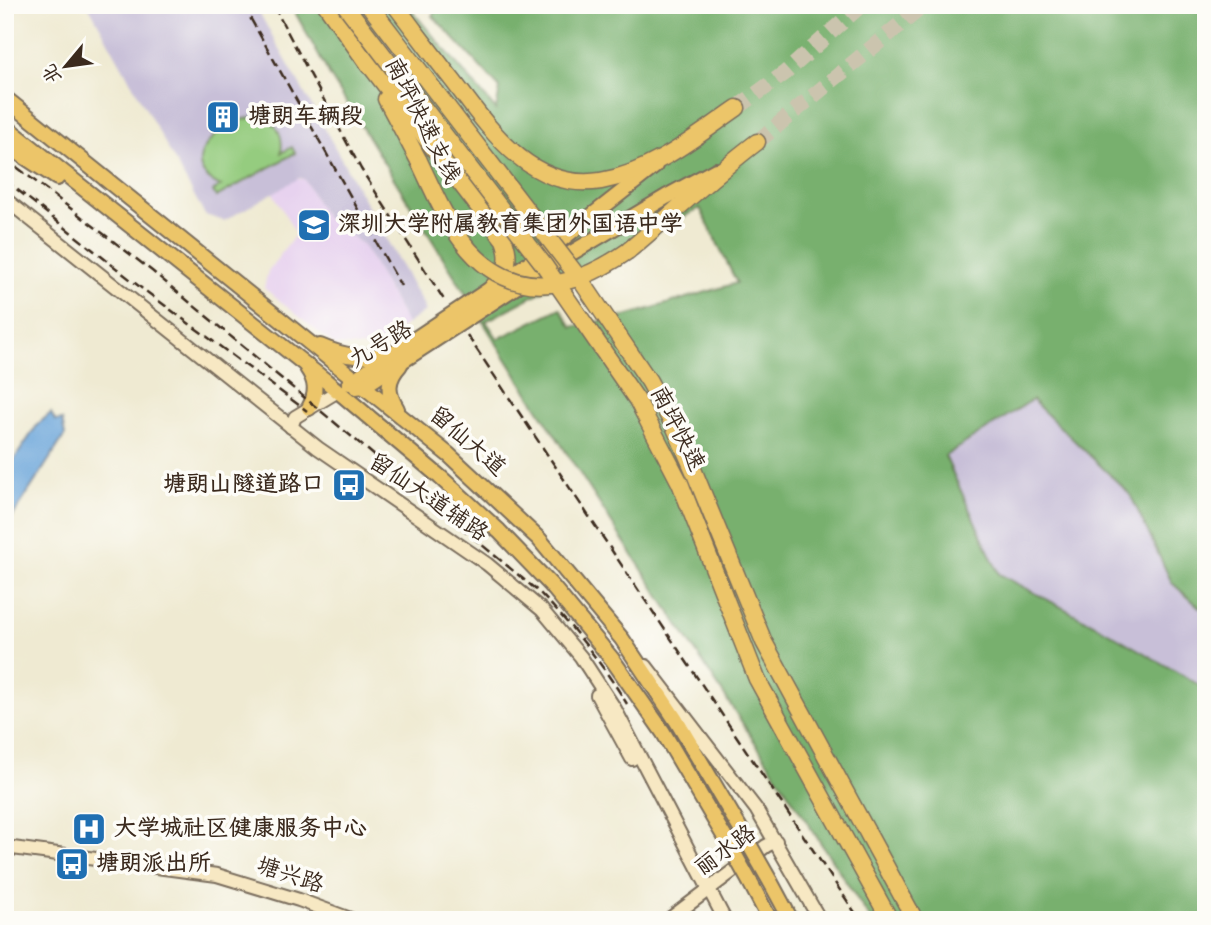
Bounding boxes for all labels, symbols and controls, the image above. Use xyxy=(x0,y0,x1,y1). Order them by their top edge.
north arrow xyxy=(32,32,102,102)
street label: 南坪快速支线 xyxy=(375,51,469,191)
text: 北 xyxy=(35,58,71,89)
building icon: 塘朗车辆段 xyxy=(204,98,242,136)
place label: 塘朗车辆段 xyxy=(248,99,363,135)
school or university icon: 深圳大学附属教育集团外国语中学 xyxy=(295,206,333,244)
place label: 深圳大学附属教育集团外国语中学 xyxy=(338,207,683,243)
street label: 九号路 xyxy=(342,312,420,378)
street label: 南坪快速 xyxy=(640,380,714,478)
street label: 留仙大道 xyxy=(420,398,514,486)
street label: 留仙大道辅路 xyxy=(361,444,495,552)
bus stop icon: 塘朗山隧道路口 xyxy=(330,466,368,504)
place label: 塘朗山隧道路口 xyxy=(163,467,324,503)
hospital icon: 大学城社区健康服务中心 xyxy=(70,810,108,848)
place label: 大学城社区健康服务中心 xyxy=(114,811,367,847)
street label: 丽水路 xyxy=(688,816,764,886)
bus stop icon: 塘朗派出所 xyxy=(53,845,91,883)
place label: 塘朗派出所 xyxy=(96,846,211,882)
street label: 塘兴路 xyxy=(252,848,328,904)

